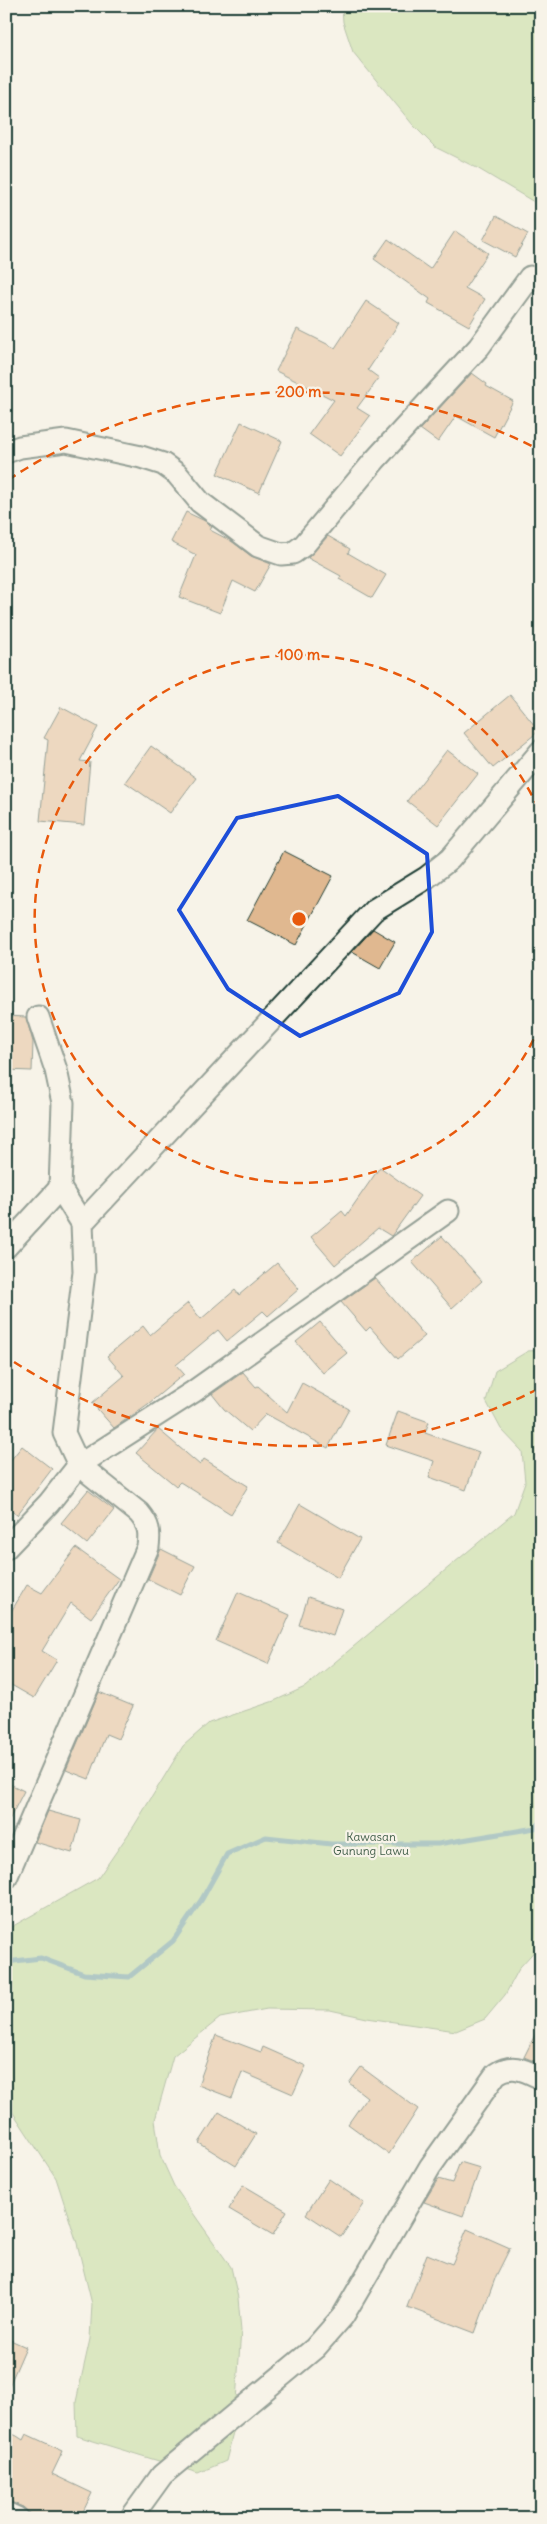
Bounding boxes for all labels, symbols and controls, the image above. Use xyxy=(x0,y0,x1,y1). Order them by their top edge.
text: 200 m xyxy=(277,382,321,401)
text: 100 m xyxy=(278,645,320,664)
centre of rings xyxy=(290,910,308,928)
park label: Kawasan Gunung Lawu xyxy=(333,1829,409,1858)

